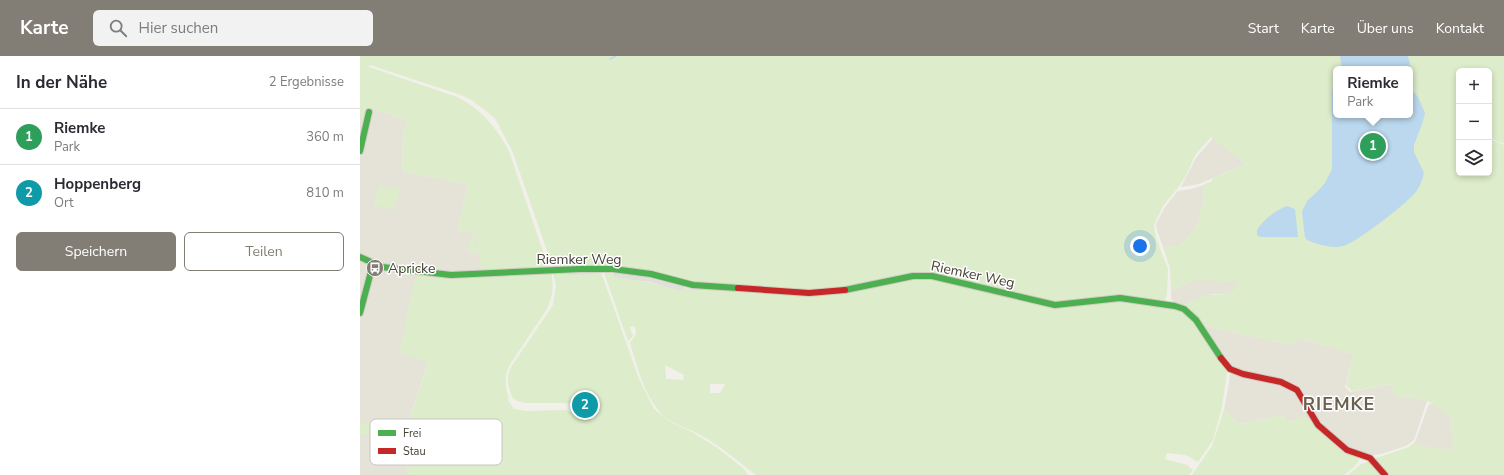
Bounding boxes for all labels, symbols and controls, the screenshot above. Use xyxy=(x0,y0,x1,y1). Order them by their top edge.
search box xyxy=(93,10,373,46)
text: Karte xyxy=(20,15,69,41)
icon: search xyxy=(107,17,129,39)
text: Hier suchen xyxy=(139,18,218,38)
text: Start xyxy=(1248,19,1279,38)
text: Karte xyxy=(1301,19,1335,38)
text: Über uns xyxy=(1357,19,1414,38)
text: Kontakt xyxy=(1436,19,1484,38)
popup xyxy=(1333,66,1413,118)
map controls xyxy=(1456,68,1492,176)
button: + xyxy=(1456,68,1492,104)
text: In der Nähe xyxy=(16,71,107,94)
text: 2 Ergebnisse xyxy=(269,73,344,91)
text: Riemke xyxy=(1347,73,1399,93)
text: Park xyxy=(1347,93,1373,111)
button: − xyxy=(1456,104,1492,140)
text: Riemke xyxy=(54,118,105,138)
text: 1 xyxy=(25,128,33,146)
text: 360 m xyxy=(306,128,344,146)
pin: 1 xyxy=(1360,131,1386,161)
text: Park xyxy=(54,138,80,156)
button: layers xyxy=(1456,140,1492,176)
text: Hoppenberg xyxy=(54,174,141,194)
text: 2 xyxy=(25,184,33,202)
text: 810 m xyxy=(306,184,344,202)
text: Ort xyxy=(54,194,74,212)
button: Speichern xyxy=(16,232,176,271)
button: Teilen xyxy=(184,232,344,271)
your location xyxy=(1130,236,1150,256)
street label: Riemker Weg xyxy=(536,250,622,269)
street label: Riemker Weg xyxy=(929,256,1017,293)
bus stop icon: Apricke xyxy=(365,258,385,278)
place label: Apricke xyxy=(388,259,435,278)
pin: 2 xyxy=(572,390,598,420)
district label: RIEMKE xyxy=(1303,392,1375,416)
legend xyxy=(370,419,502,465)
text: Frei xyxy=(403,426,421,441)
text: Stau xyxy=(403,444,426,459)

